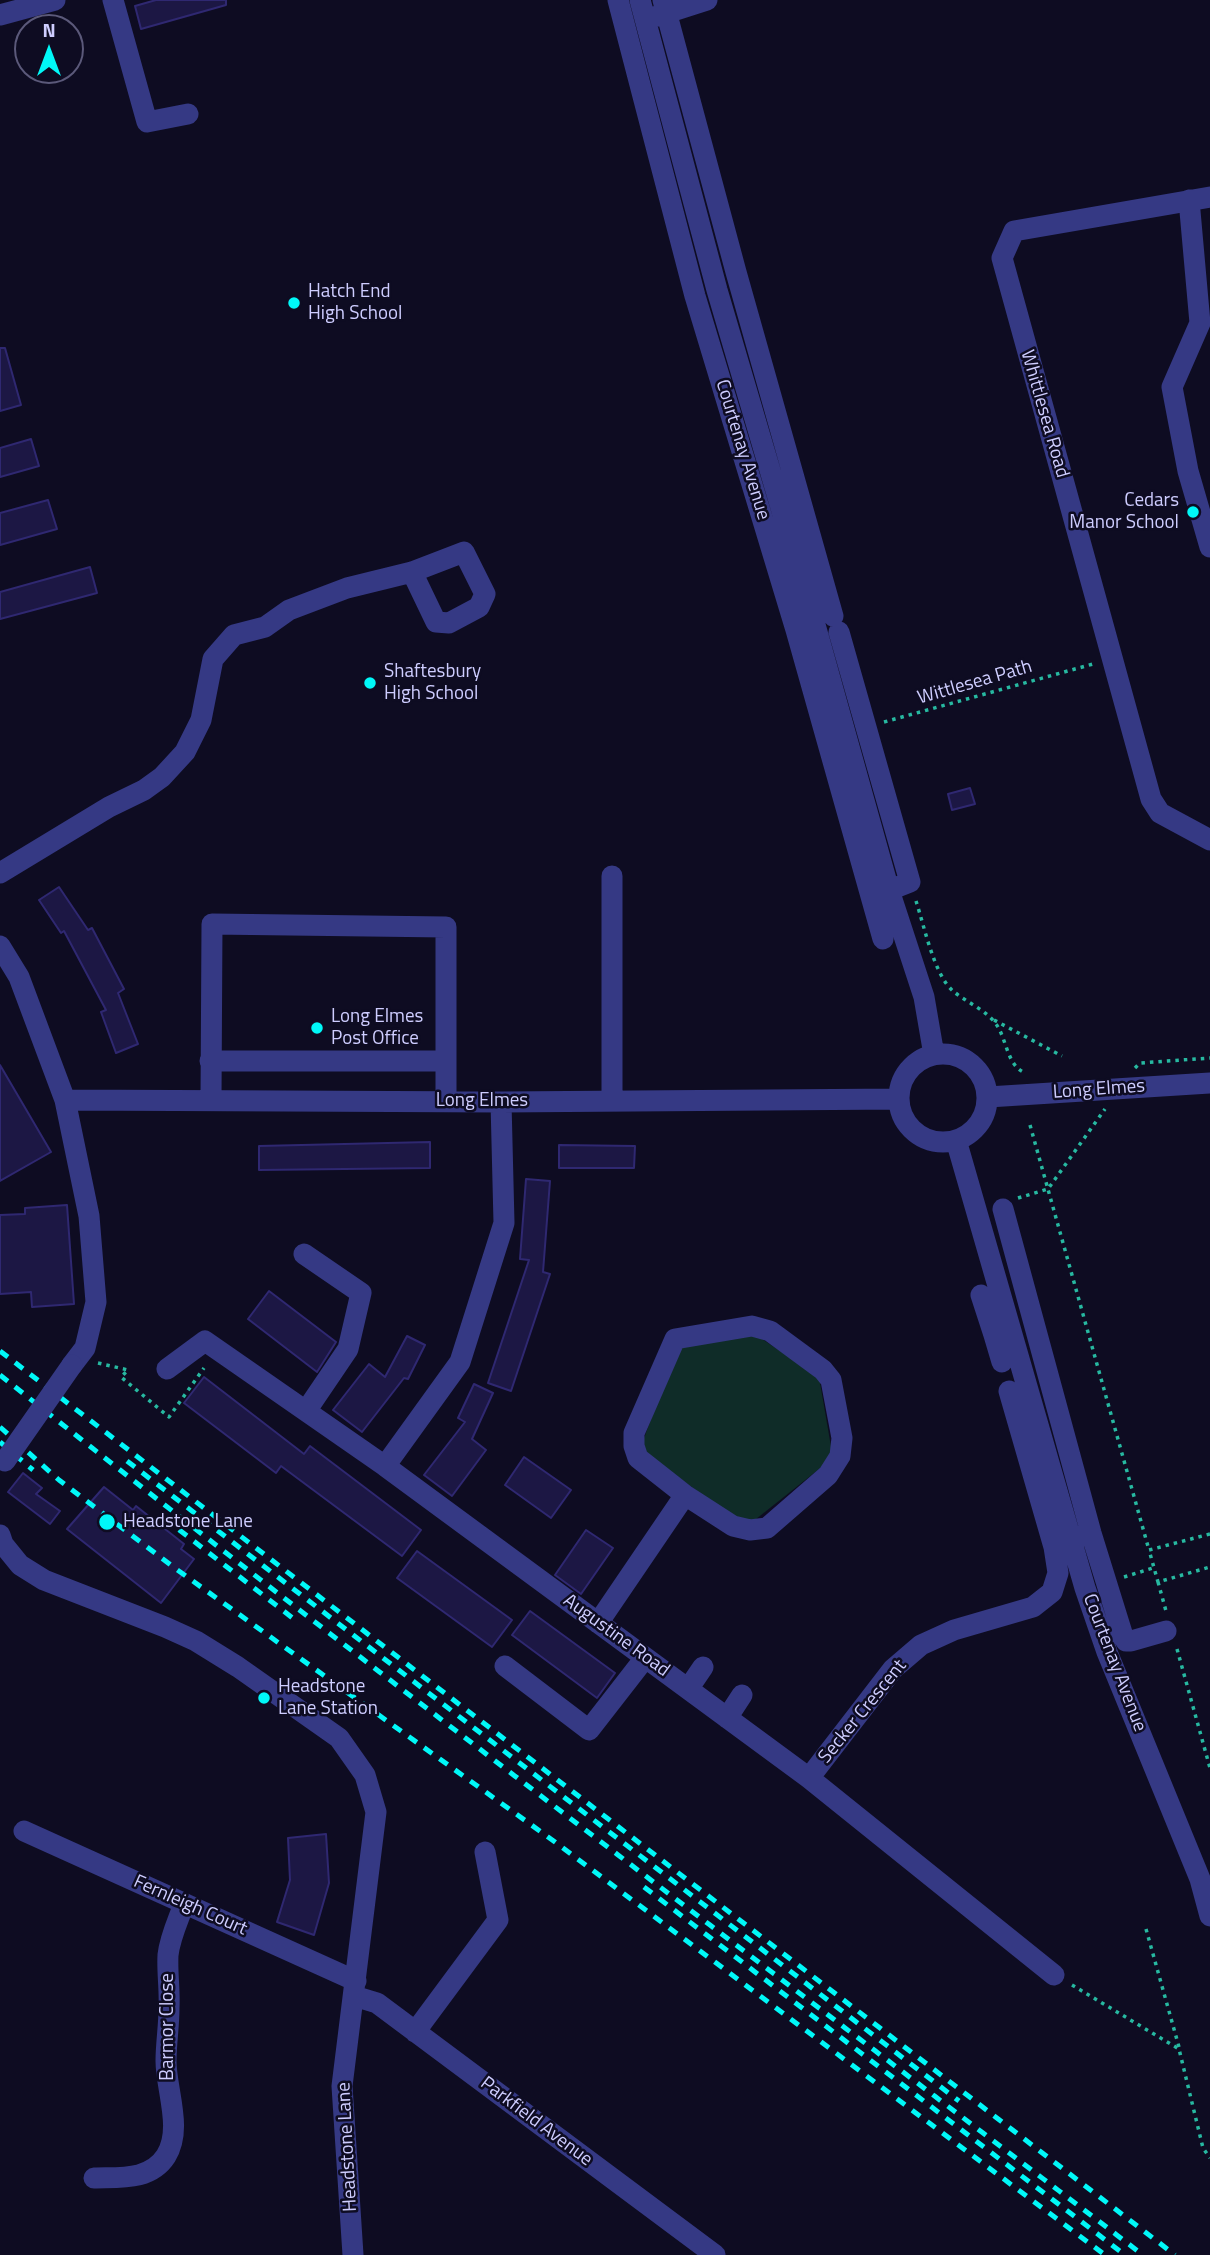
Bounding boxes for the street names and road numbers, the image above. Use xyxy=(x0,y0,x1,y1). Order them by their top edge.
street label: Whittlesea Road xyxy=(1015,348,1073,480)
street label: Courtenay Avenue xyxy=(710,377,774,523)
street label: Wittlesea Path xyxy=(915,656,1035,710)
street label: Long Elmes xyxy=(1052,1075,1146,1105)
street label: Long Elmes xyxy=(436,1090,528,1112)
street label: Augustine Road xyxy=(558,1590,674,1682)
street label: Courtenay Avenue xyxy=(1077,1591,1151,1735)
street label: Secker Crescent xyxy=(814,1655,912,1769)
street label: Fernleigh Court xyxy=(130,1871,250,1941)
street label: Barmor Close xyxy=(157,1973,179,2081)
street label: Parkfield Avenue xyxy=(475,2072,597,2172)
street label: Headstone Lane xyxy=(333,2082,363,2212)

